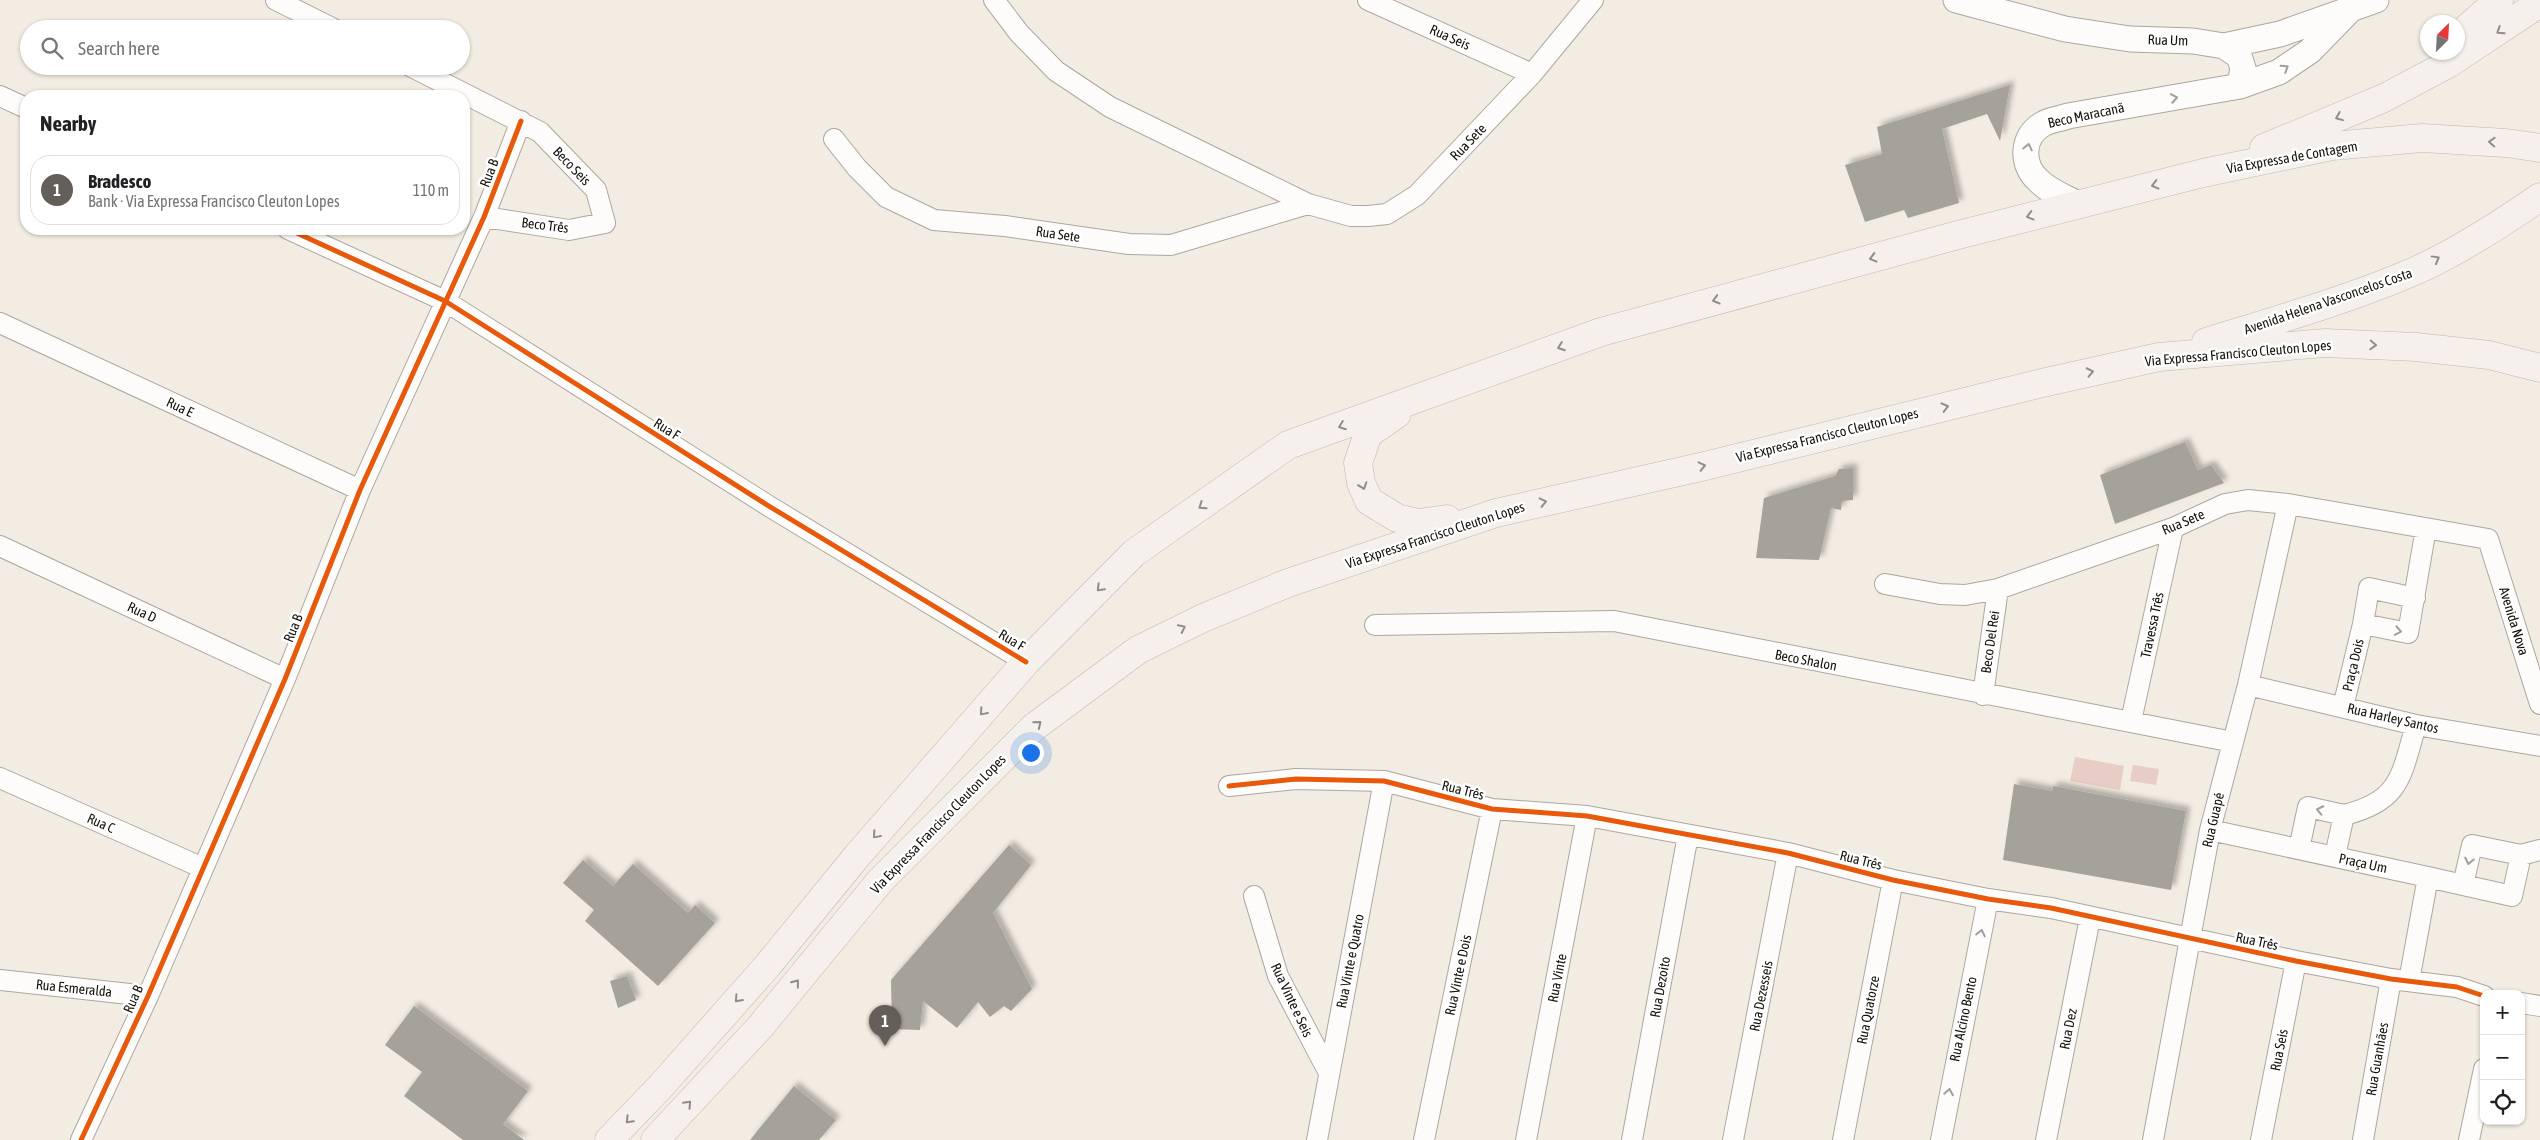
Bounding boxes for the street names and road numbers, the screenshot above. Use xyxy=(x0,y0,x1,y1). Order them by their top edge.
street label: Rua Seis xyxy=(1427,21,1473,53)
street label: Rua Um xyxy=(2147,31,2189,49)
street label: Beco Maracanã xyxy=(2046,99,2126,131)
street label: Rua Sete xyxy=(1447,120,1489,164)
street label: Via Expressa de Contagem xyxy=(2225,138,2359,176)
street label: Beco Seis xyxy=(550,144,594,189)
street label: Rua B xyxy=(476,156,502,189)
street label: Beco Três xyxy=(521,214,570,236)
street label: Rua Sete xyxy=(1035,223,1081,245)
street label: Avenida Helena Vasconcelos Costa xyxy=(2242,265,2414,337)
street label: Via Expressa Francisco Cleuton Lopes xyxy=(2144,337,2332,369)
street label: Rua E xyxy=(164,394,196,420)
street label: Via Expressa Francisco Cleuton Lopes xyxy=(1734,405,1920,465)
street label: Rua F xyxy=(651,415,683,443)
street label: Via Expressa Francisco Cleuton Lopes xyxy=(1344,498,1527,572)
street label: Rua Sete xyxy=(2159,506,2207,538)
street label: Avenida Nova xyxy=(2496,585,2532,657)
street label: Travessa Três xyxy=(2137,591,2167,659)
street label: Rua D xyxy=(125,598,159,626)
street label: Beco Del Rei xyxy=(1978,610,2002,674)
street label: Rua B xyxy=(280,611,306,644)
street label: Rua F xyxy=(996,626,1028,654)
street label: Praça Dois xyxy=(2339,637,2367,693)
street label: Beco Shalon xyxy=(1774,646,1838,674)
street label: Rua Harley Santos xyxy=(2346,700,2440,736)
street label: Via Expressa Francisco Cleuton Lopes xyxy=(867,751,1009,897)
street label: Rua Três xyxy=(1440,777,1486,803)
street label: Rua Guapé xyxy=(2199,791,2227,849)
street label: Rua C xyxy=(85,810,118,836)
street label: Rua Três xyxy=(1838,847,1884,873)
street label: Praça Um xyxy=(2337,850,2389,876)
street label: Rua Vinte e Quatro xyxy=(1333,913,1367,1009)
street label: Rua Três xyxy=(2234,929,2280,953)
street label: Rua Vinte e Dois xyxy=(1442,933,1474,1017)
street label: Rua Vinte xyxy=(1544,952,1570,1004)
street label: Rua Dezoito xyxy=(1647,955,1673,1019)
street label: Rua Dezesseis xyxy=(1746,959,1776,1033)
street label: Rua Vinte e Seis xyxy=(1268,960,1316,1040)
street label: Rua Quatorze xyxy=(1854,974,1882,1046)
street label: Rua Alcino Bento xyxy=(1946,975,1980,1063)
street label: Rua Esmeralda xyxy=(35,976,113,1000)
street label: Rua B xyxy=(120,982,146,1015)
street label: Rua Dez xyxy=(2056,1007,2080,1051)
street label: Rua Guanhães xyxy=(2363,1021,2391,1097)
street label: Rua Seis xyxy=(2267,1028,2291,1072)

